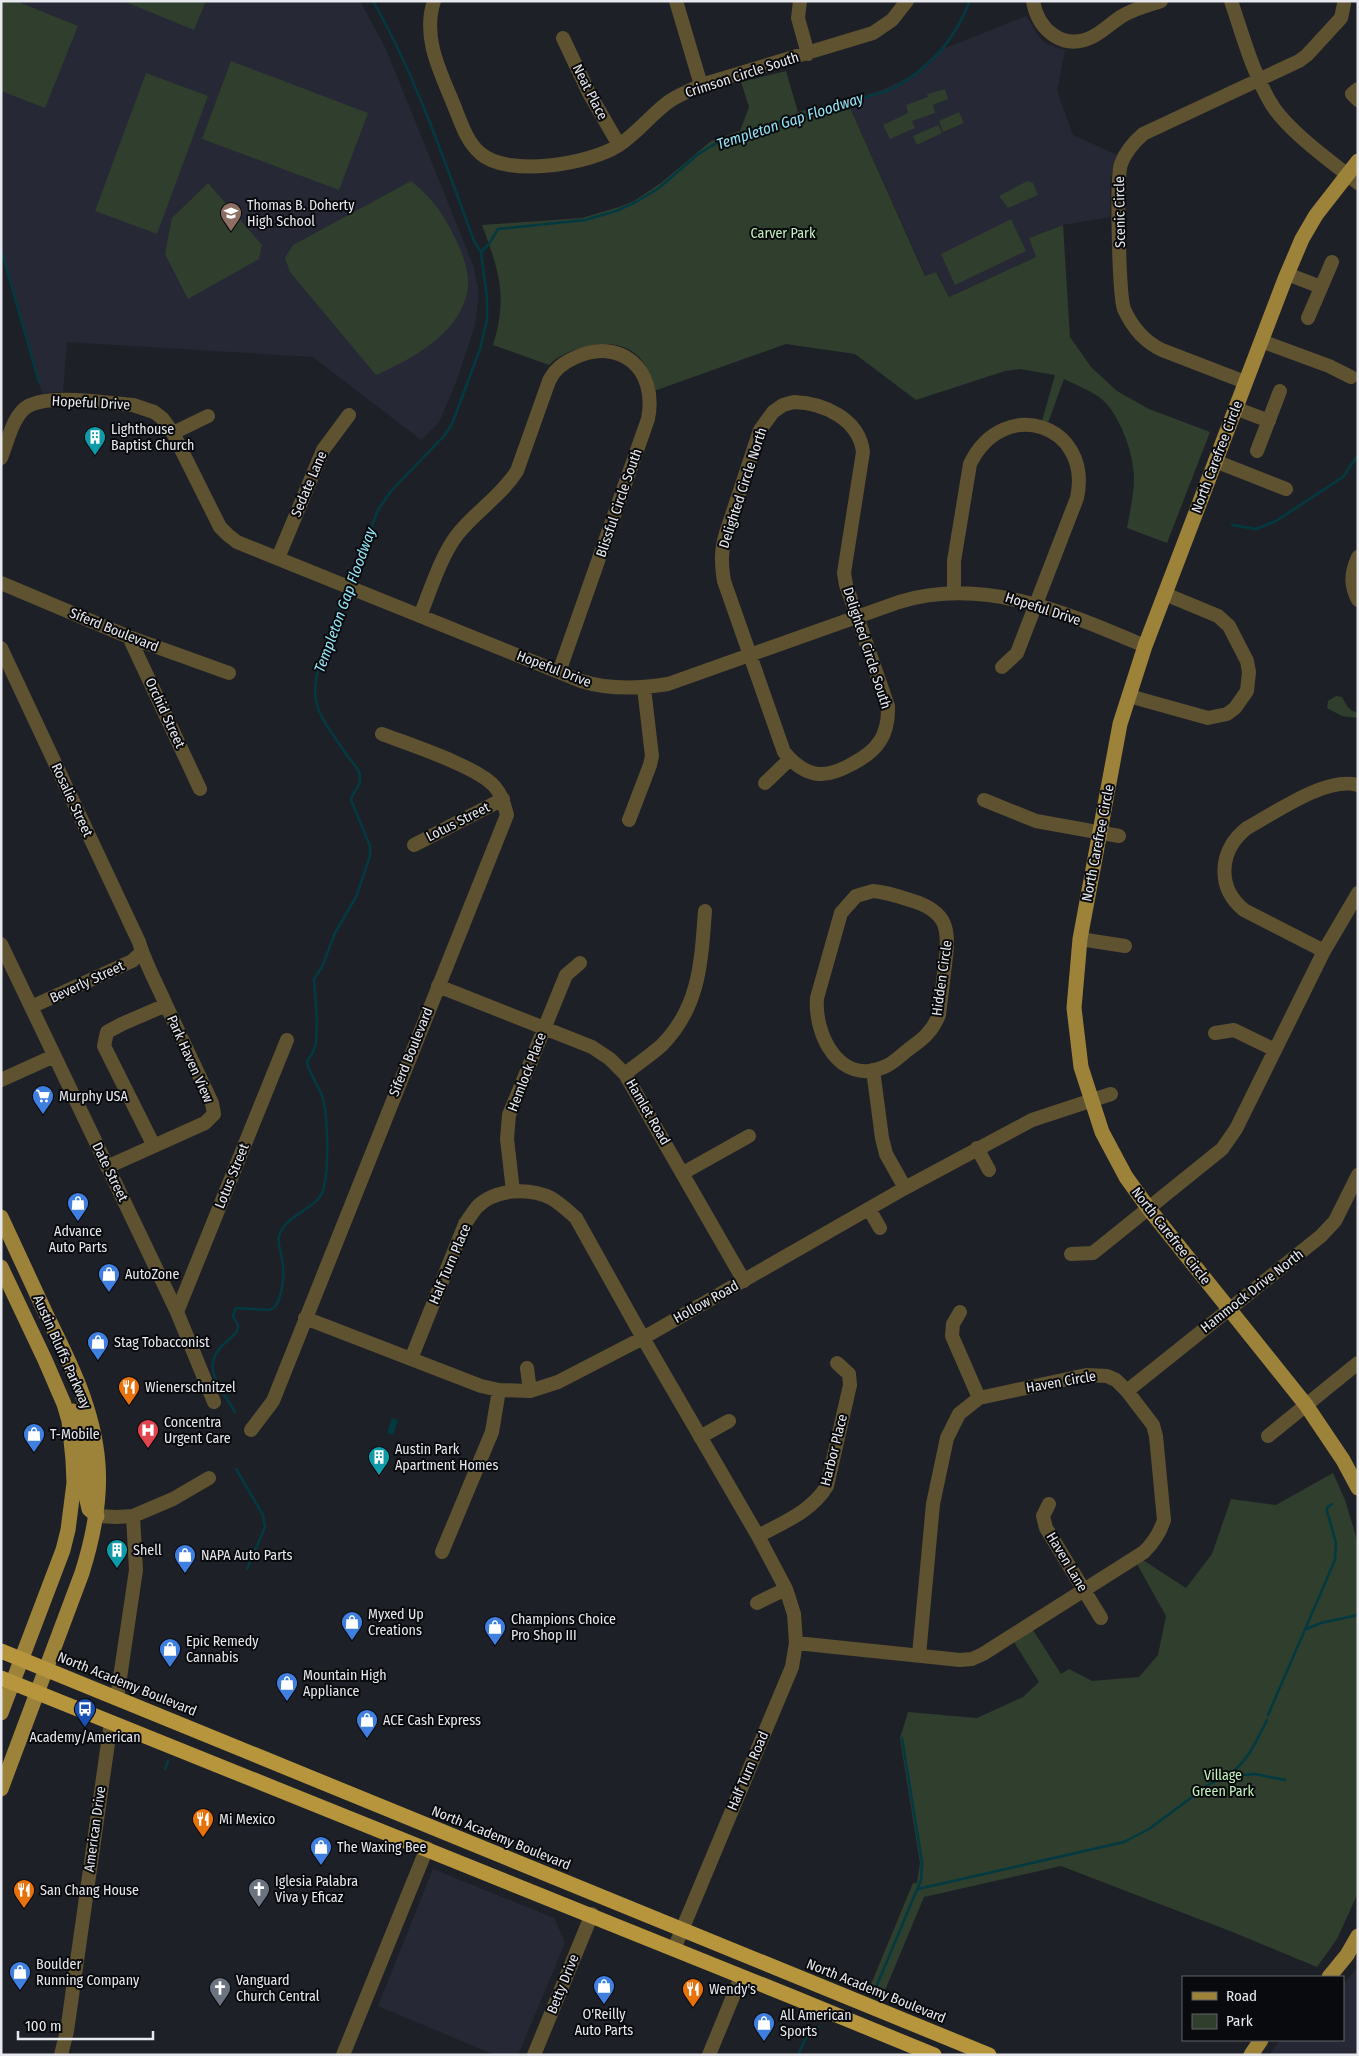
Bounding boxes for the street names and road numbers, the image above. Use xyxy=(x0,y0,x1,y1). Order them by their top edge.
street label: Crimson Circle South xyxy=(683,49,801,101)
street label: Neat Place xyxy=(569,61,611,123)
street label: Scenic Circle xyxy=(1111,176,1129,248)
street label: Hopeful Drive xyxy=(51,392,131,414)
street label: North Carefree Circle xyxy=(1188,398,1246,516)
street label: Delighted Circle North xyxy=(715,425,771,551)
street label: Blissful Circle South xyxy=(592,446,646,560)
street label: Sedate Lane xyxy=(287,448,331,520)
street label: Delighted Circle South xyxy=(839,585,895,711)
street label: Hopeful Drive xyxy=(1003,589,1083,629)
street label: Siferd Boulevard xyxy=(67,604,161,656)
street label: Hopeful Drive xyxy=(514,647,594,691)
street label: Orchid Street xyxy=(141,675,189,751)
street label: Rosalie Street xyxy=(48,760,97,840)
street label: North Carefree Circle xyxy=(1078,783,1118,903)
street label: Lotus Street xyxy=(423,799,493,845)
street label: Hidden Circle xyxy=(928,939,956,1017)
street label: Beverly Street xyxy=(47,957,127,1007)
street label: Siferd Boulevard xyxy=(385,1005,437,1099)
street label: Park Haven View xyxy=(163,1013,217,1105)
street label: Hemlock Place xyxy=(504,1030,550,1114)
street label: Hamlet Road xyxy=(622,1076,674,1148)
street label: Date Street xyxy=(88,1140,132,1205)
street label: Lotus Street xyxy=(211,1141,253,1211)
street label: North Carefree Circle xyxy=(1128,1184,1214,1288)
street label: Half Turn Place xyxy=(425,1221,475,1307)
street label: Hammock Drive North xyxy=(1197,1246,1307,1336)
street label: Hollow Road xyxy=(670,1277,742,1327)
street label: Austin Bluffs Parkway xyxy=(29,1293,95,1412)
street label: Haven Circle xyxy=(1025,1367,1097,1396)
street label: Harbor Place xyxy=(817,1412,851,1488)
street label: Haven Lane xyxy=(1043,1529,1091,1595)
street label: North Academy Boulevard xyxy=(55,1648,199,1720)
street label: Half Turn Road xyxy=(724,1729,772,1813)
street label: American Drive xyxy=(81,1785,109,1873)
street label: North Academy Boulevard xyxy=(429,1802,573,1874)
street label: Betty Drive xyxy=(543,1952,583,2016)
street label: North Academy Boulevard xyxy=(804,1955,948,2027)

